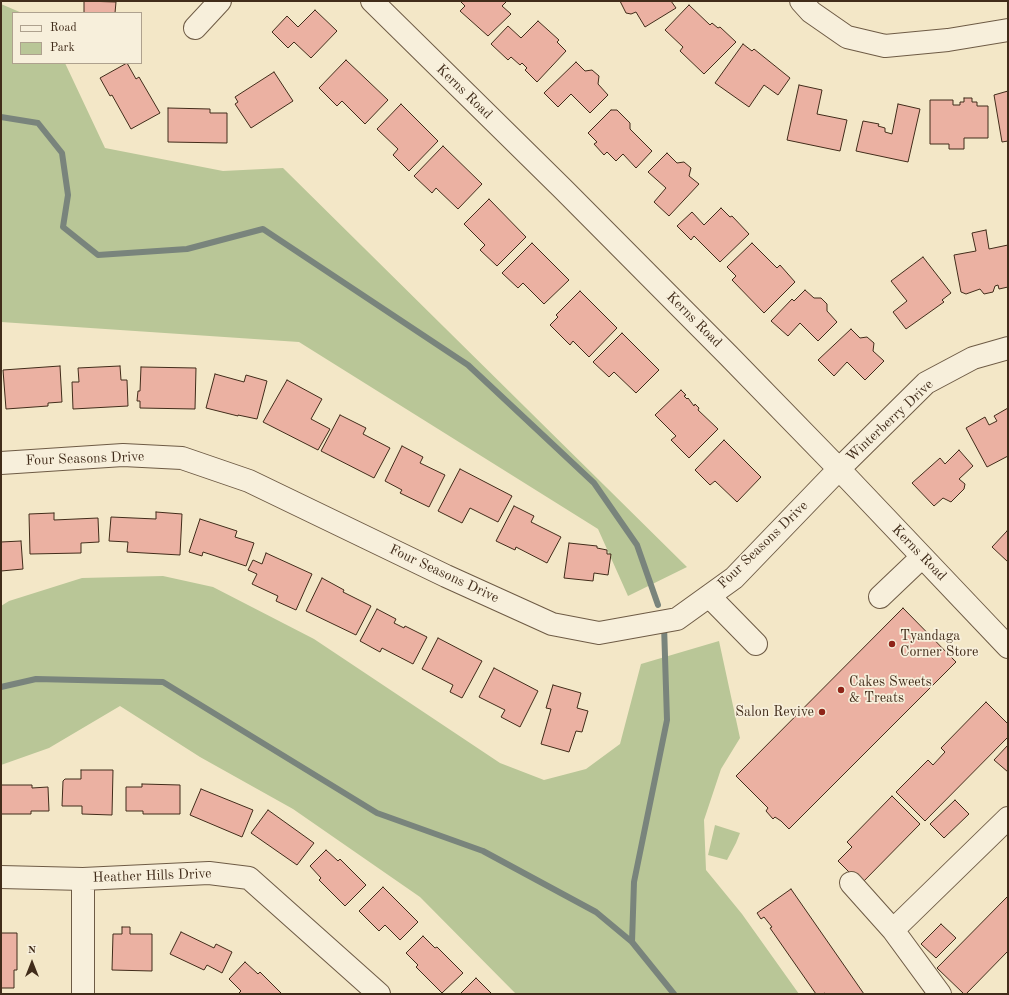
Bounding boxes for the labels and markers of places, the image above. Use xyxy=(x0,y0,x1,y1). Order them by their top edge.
place label: Tyandaga Corner Store xyxy=(900,628,978,660)
marker: Tyandaga Corner Store xyxy=(887,639,897,649)
place label: Cakes Sweets & Treats xyxy=(849,674,932,706)
marker: Cakes Sweets & Treats xyxy=(836,685,846,695)
place label: Salon Revive xyxy=(735,704,814,720)
marker: Salon Revive xyxy=(817,707,827,717)

